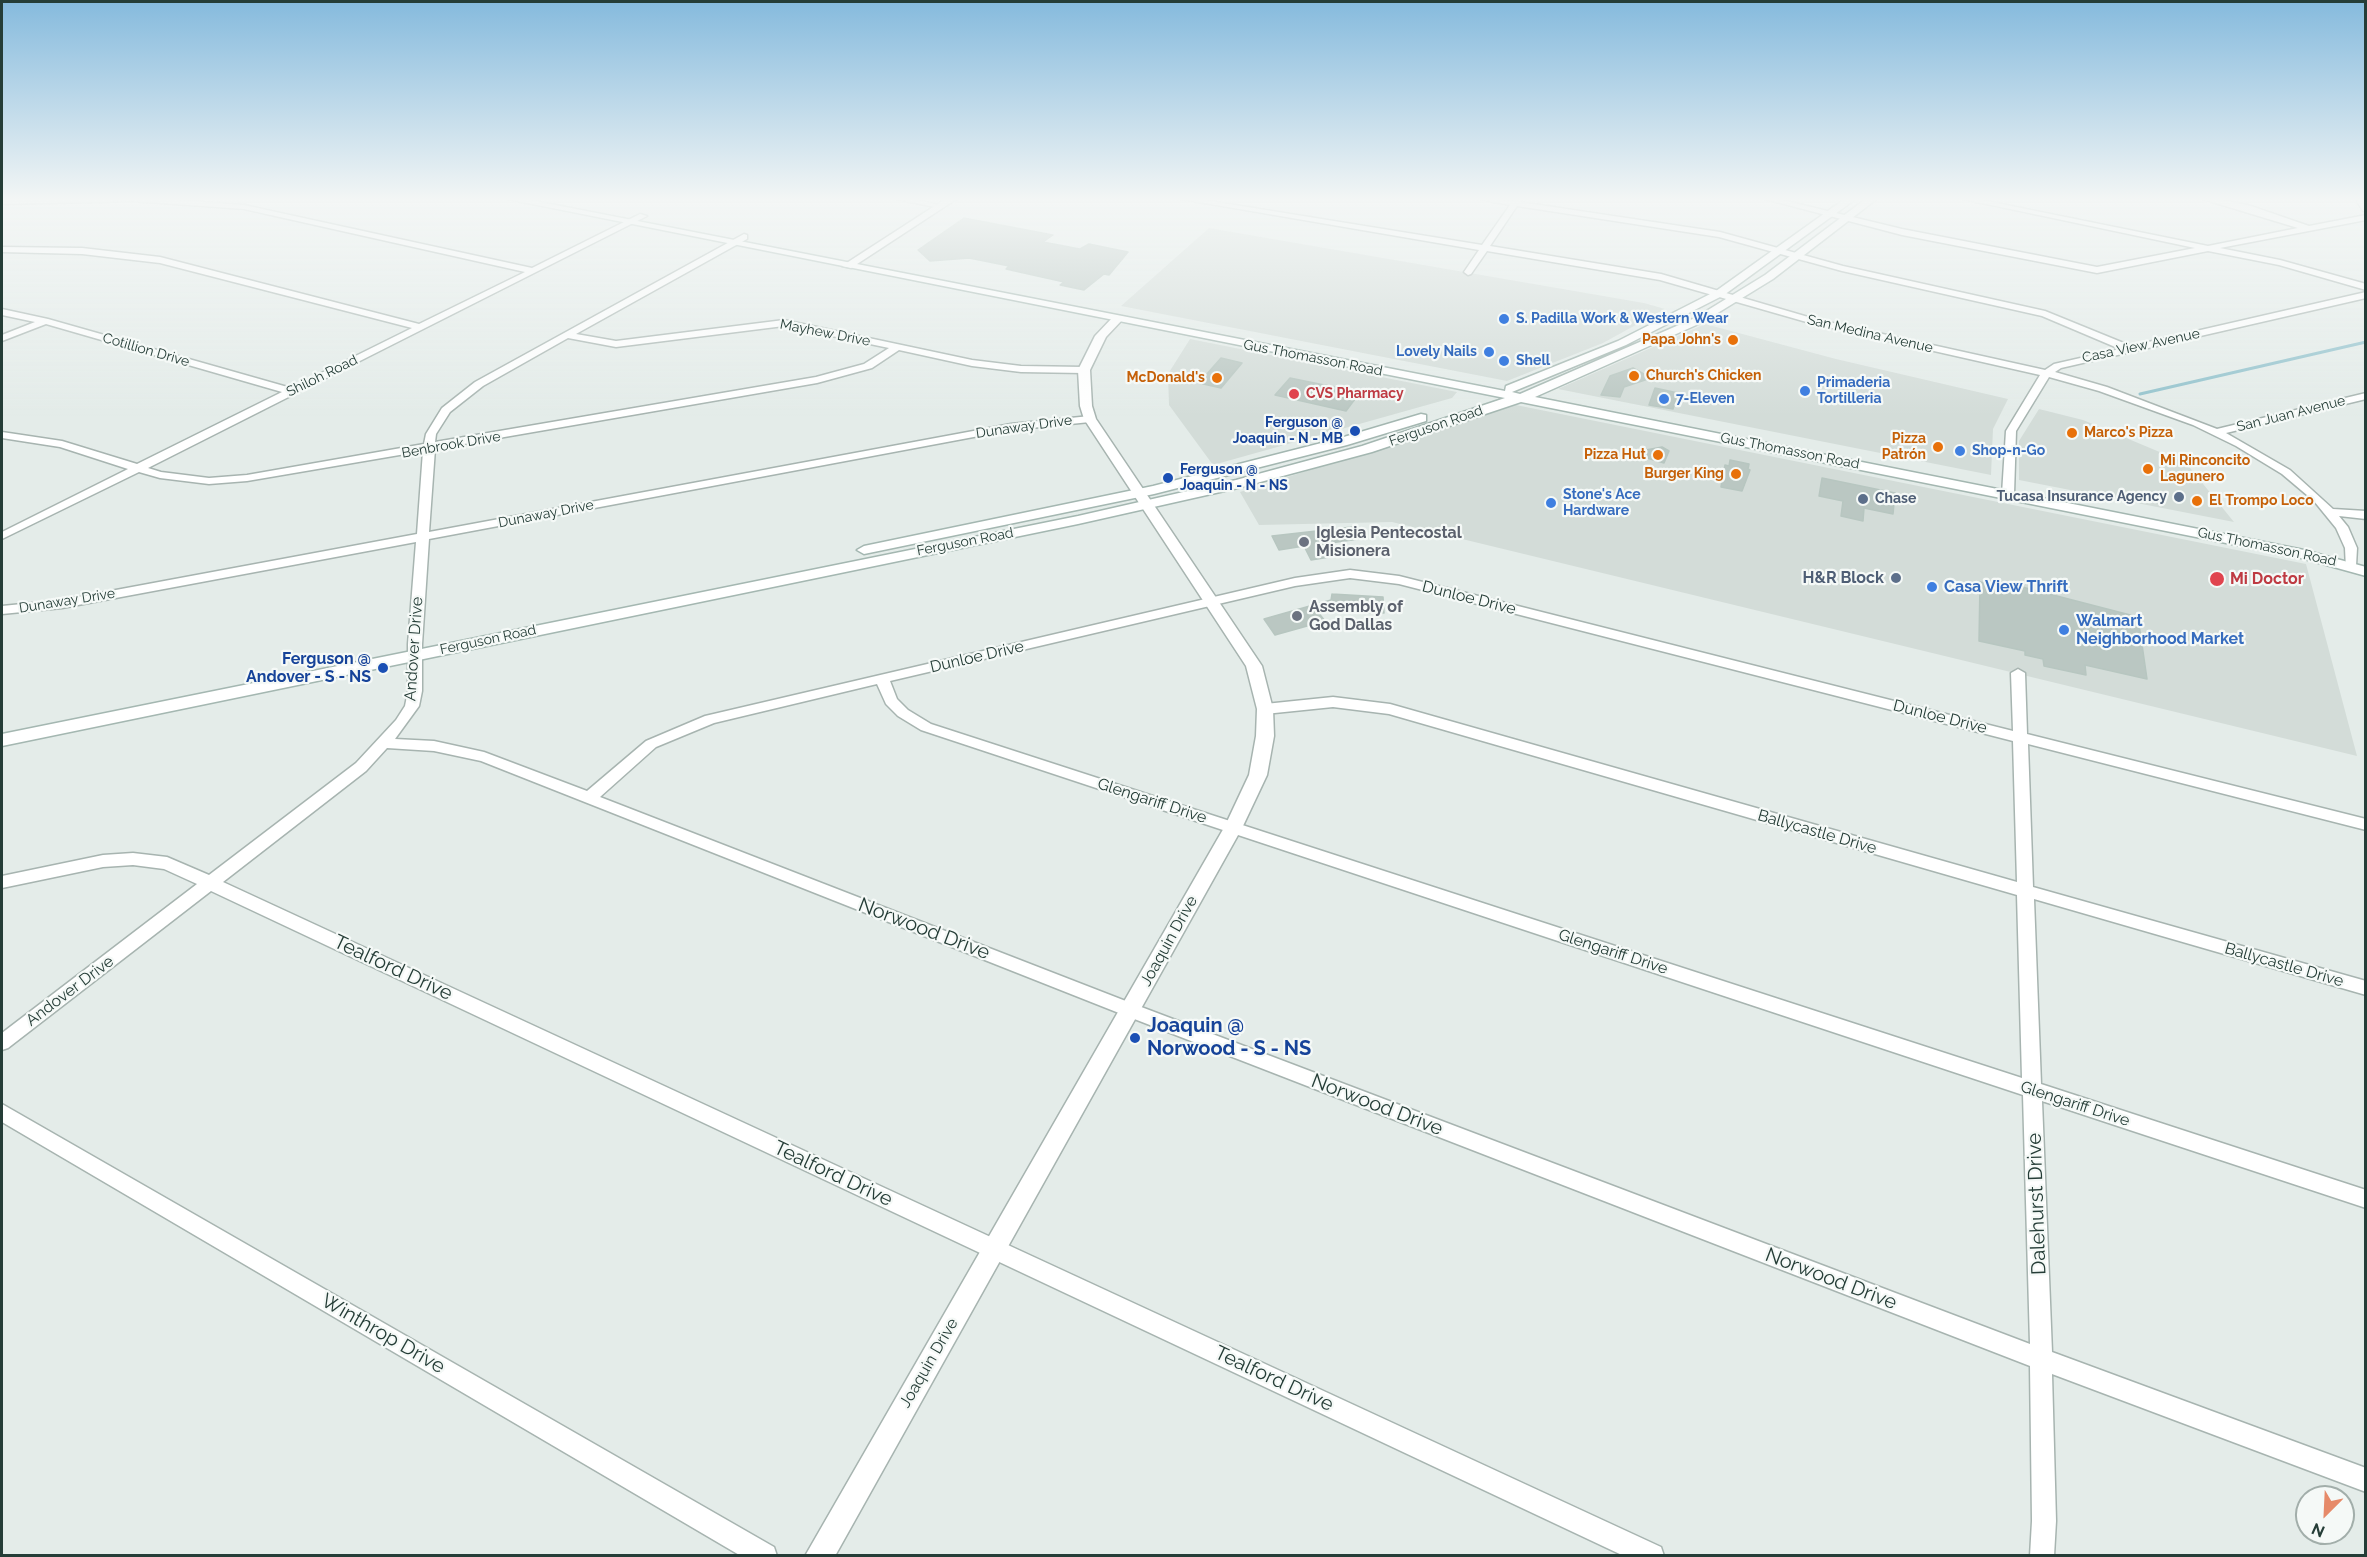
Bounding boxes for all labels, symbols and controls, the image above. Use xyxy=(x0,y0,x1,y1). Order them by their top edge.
place label: S. Padilla Work & Western Wear xyxy=(1516,311,1728,327)
street label: San Medina Avenue xyxy=(1806,311,1934,357)
marker: S. Padilla Work & Western Wear xyxy=(1497,312,1511,326)
street label: Mayhew Drive xyxy=(778,316,872,350)
street label: Casa View Avenue xyxy=(2081,325,2201,367)
street label: Cotillion Drive xyxy=(101,330,191,370)
place label: Papa John's xyxy=(1642,332,1721,348)
marker: Papa John's xyxy=(1726,333,1740,347)
street label: Gus Thomasson Road xyxy=(1242,336,1384,380)
place label: Lovely Nails xyxy=(1396,344,1477,360)
marker: Lovely Nails xyxy=(1482,345,1496,359)
street label: Shiloh Road xyxy=(284,352,360,400)
place label: Shell xyxy=(1516,353,1550,369)
marker: Shell xyxy=(1497,354,1511,368)
place label: Church's Chicken xyxy=(1646,368,1761,384)
marker: Church's Chicken xyxy=(1627,369,1641,383)
place label: McDonald's xyxy=(1127,370,1205,386)
marker: McDonald's xyxy=(1210,371,1224,385)
place label: Primaderia Tortilleria xyxy=(1817,375,1890,408)
marker: Primaderia Tortilleria xyxy=(1798,384,1812,398)
place label: CVS Pharmacy xyxy=(1306,386,1404,402)
marker: CVS Pharmacy xyxy=(1287,387,1301,401)
place label: 7-Eleven xyxy=(1676,391,1735,407)
marker: 7-Eleven xyxy=(1657,392,1671,406)
street label: San Juan Avenue xyxy=(2235,392,2347,436)
street label: Ferguson Road xyxy=(1387,402,1485,450)
street label: Dunaway Drive xyxy=(975,412,1073,442)
place label: Ferguson @ Joaquin - N - MB xyxy=(1233,415,1343,448)
marker: Ferguson @ Joaquin - N - MB xyxy=(1348,424,1362,438)
place label: Marco's Pizza xyxy=(2084,425,2173,441)
marker: Marco's Pizza xyxy=(2065,426,2079,440)
street label: Benbrook Drive xyxy=(400,428,502,462)
street label: Gus Thomasson Road xyxy=(1719,429,1861,473)
place label: Pizza Patrón xyxy=(1882,431,1926,464)
marker: Pizza Patrón xyxy=(1931,440,1945,454)
place label: Shop-n-Go xyxy=(1972,443,2045,459)
marker: Shop-n-Go xyxy=(1953,444,1967,458)
place label: Pizza Hut xyxy=(1584,447,1646,463)
marker: Pizza Hut xyxy=(1651,448,1665,462)
place label: Mi Rinconcito Lagunero xyxy=(2160,453,2250,485)
place label: Ferguson @ Joaquin - N - NS xyxy=(1180,462,1288,494)
marker: Mi Rinconcito Lagunero xyxy=(2141,462,2155,476)
place label: Burger King xyxy=(1644,466,1724,482)
marker: Burger King xyxy=(1729,467,1743,481)
marker: Ferguson @ Joaquin - N - NS xyxy=(1161,471,1175,485)
place label: Stone's Ace Hardware xyxy=(1563,487,1641,520)
place label: Tucasa Insurance Agency xyxy=(1996,489,2167,505)
marker: Tucasa Insurance Agency xyxy=(2172,490,2186,504)
place label: Chase xyxy=(1875,491,1916,507)
marker: Chase xyxy=(1856,492,1870,506)
place label: El Trompo Loco xyxy=(2209,493,2314,509)
marker: El Trompo Loco xyxy=(2190,494,2204,508)
street label: Dunaway Drive xyxy=(497,496,595,532)
marker: Stone's Ace Hardware xyxy=(1544,496,1558,510)
place label: Iglesia Pentecostal Misionera xyxy=(1316,523,1462,561)
street label: Ferguson Road xyxy=(915,524,1015,560)
street label: Gus Thomasson Road xyxy=(2196,524,2338,570)
marker: Iglesia Pentecostal Misionera xyxy=(1297,535,1311,549)
place label: H&R Block xyxy=(1803,568,1884,588)
place label: Mi Doctor xyxy=(2230,569,2304,589)
marker: Mi Doctor xyxy=(2208,570,2226,588)
marker: H&R Block xyxy=(1889,571,1903,585)
street label: Dunloe Drive xyxy=(1420,577,1518,619)
place label: Casa View Thrift xyxy=(1944,577,2068,597)
marker: Casa View Thrift xyxy=(1925,580,1939,594)
street label: Dunaway Drive xyxy=(18,585,116,617)
street label: Andover Drive xyxy=(401,596,427,702)
place label: Assembly of God Dallas xyxy=(1309,597,1403,635)
marker: Assembly of God Dallas xyxy=(1290,609,1304,623)
place label: Walmart Neighborhood Market xyxy=(2076,611,2244,649)
street label: Ferguson Road xyxy=(438,622,538,658)
marker: Walmart Neighborhood Market xyxy=(2057,623,2071,637)
street label: Dunloe Drive xyxy=(928,637,1026,677)
place label: Ferguson @ Andover - S - NS xyxy=(246,649,371,687)
marker: Ferguson @ Andover - S - NS xyxy=(376,661,390,675)
street label: Dunloe Drive xyxy=(1891,696,1989,738)
street label: Glengariff Drive xyxy=(1095,774,1209,828)
street label: Ballycastle Drive xyxy=(1755,806,1879,858)
street label: Norwood Drive xyxy=(855,893,993,965)
street label: Joaquin Drive xyxy=(1136,893,1202,989)
street label: Glengariff Drive xyxy=(1556,925,1670,979)
street label: Tealford Drive xyxy=(330,930,456,1006)
street label: Ballycastle Drive xyxy=(2222,939,2346,991)
street label: Andover Drive xyxy=(22,952,118,1030)
place label: Joaquin @ Norwood - S - NS xyxy=(1147,1014,1311,1061)
marker: Joaquin @ Norwood - S - NS xyxy=(1128,1031,1142,1045)
street label: Norwood Drive xyxy=(1308,1069,1446,1141)
street label: Glengariff Drive xyxy=(2018,1077,2132,1131)
street label: Dalehurst Drive xyxy=(2023,1133,2051,1275)
street label: Tealford Drive xyxy=(770,1136,896,1212)
street label: Norwood Drive xyxy=(1762,1243,1900,1315)
street label: Winthrop Drive xyxy=(317,1289,449,1379)
street label: Joaquin Drive xyxy=(896,1315,962,1411)
street label: Tealford Drive xyxy=(1211,1341,1337,1417)
north arrow xyxy=(2295,1485,2355,1545)
text: N xyxy=(2309,1519,2328,1541)

